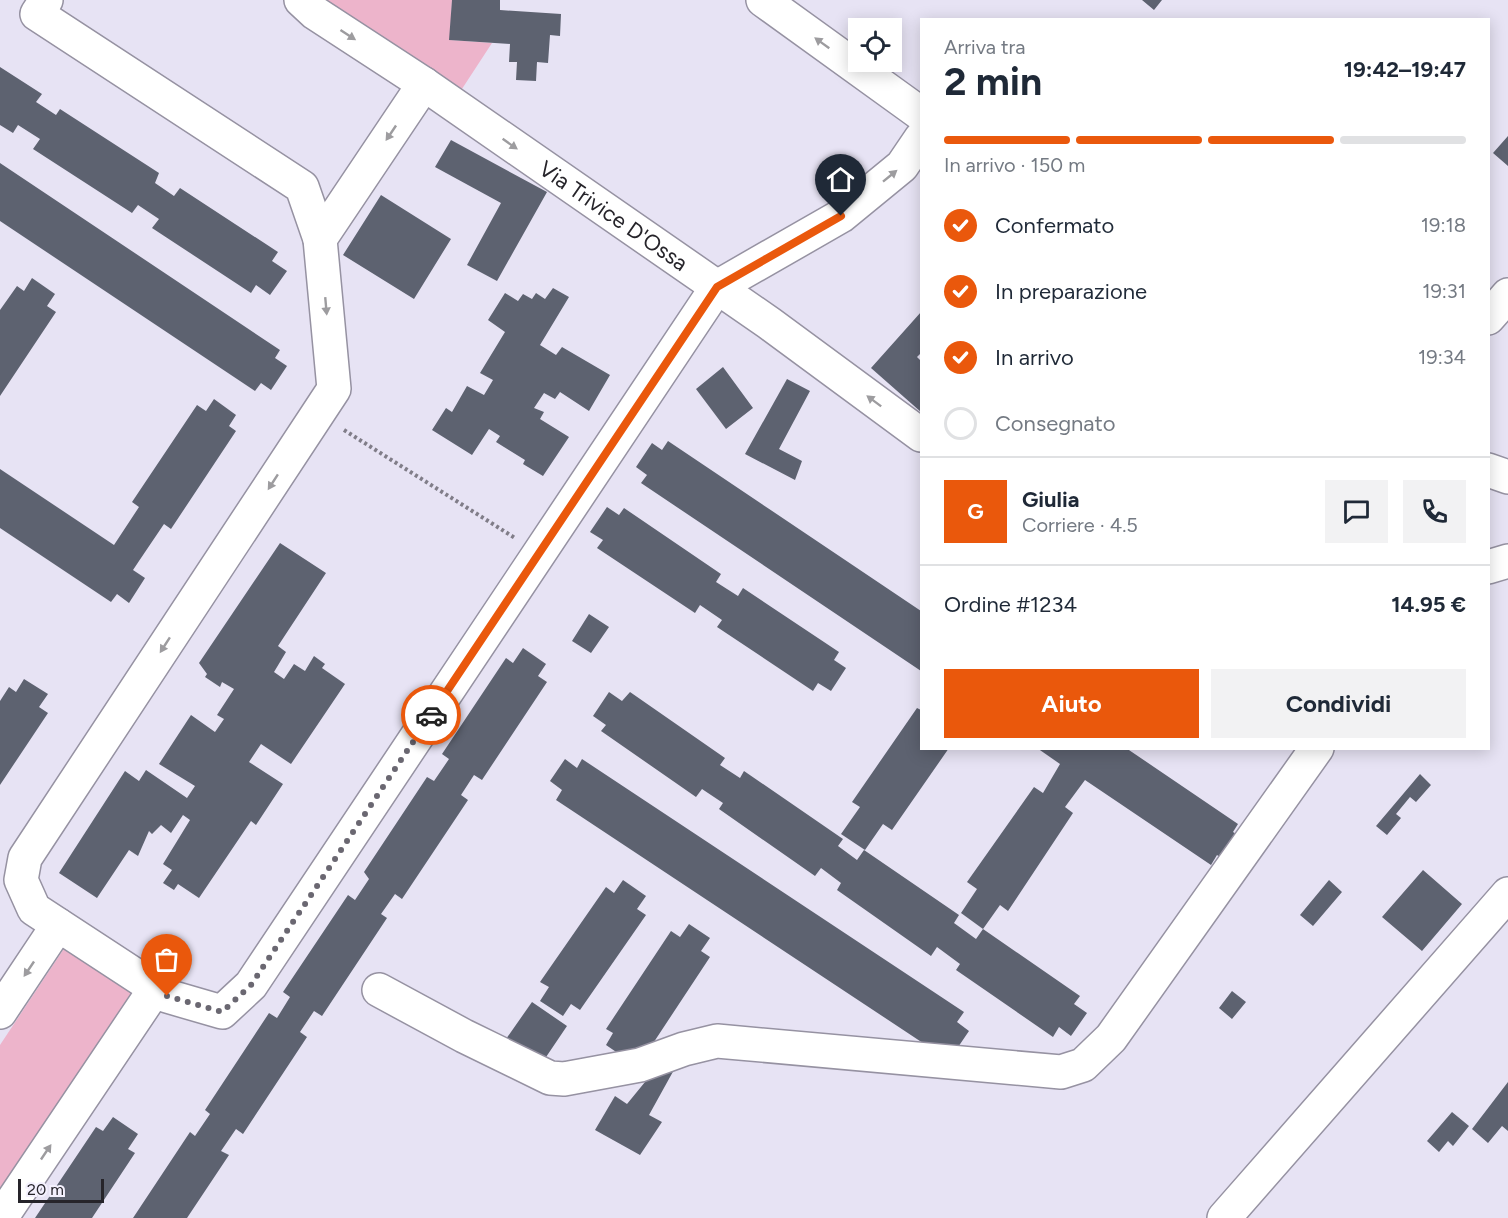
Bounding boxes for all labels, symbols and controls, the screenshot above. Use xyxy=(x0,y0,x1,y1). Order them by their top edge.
map controls xyxy=(848,18,902,72)
button: locate xyxy=(848,18,902,72)
one-way arrow xyxy=(340,29,356,40)
text: Arriva tra xyxy=(944,35,1026,59)
one-way arrow xyxy=(815,37,831,49)
text: 19:42–19:47 xyxy=(1344,56,1466,83)
text: 2 min xyxy=(944,58,1042,105)
one-way arrow xyxy=(386,125,397,141)
one-way arrow xyxy=(501,138,518,149)
text: In arrivo · 150 m xyxy=(944,153,1085,177)
pin xyxy=(815,154,866,216)
street label: Via Trivice D'Ossa xyxy=(534,155,693,276)
icon: home xyxy=(824,163,857,196)
one-way arrow xyxy=(882,170,898,183)
icon: check xyxy=(944,209,977,242)
text: Confermato xyxy=(995,212,1114,239)
text: 19:18 xyxy=(1421,213,1466,237)
icon: check xyxy=(944,275,977,308)
text: In preparazione xyxy=(995,278,1147,305)
text: 19:31 xyxy=(1422,279,1466,303)
one-way arrow xyxy=(321,296,331,315)
icon: check xyxy=(944,341,977,374)
text: In arrivo xyxy=(995,344,1074,371)
text: 19:34 xyxy=(1418,345,1466,369)
one-way arrow xyxy=(866,394,882,407)
text: Consegnato xyxy=(995,410,1116,437)
one-way arrow xyxy=(267,474,278,490)
button: chat xyxy=(1325,480,1388,543)
button: phone xyxy=(1403,480,1466,543)
text: Giulia xyxy=(1022,486,1080,513)
text: G xyxy=(967,498,984,525)
text: Corriere · 4.5 xyxy=(1022,513,1138,537)
text: Ordine #1234 xyxy=(944,591,1077,618)
text: 14.95 € xyxy=(1391,591,1466,618)
one-way arrow xyxy=(160,637,171,653)
button: Aiuto xyxy=(944,669,1199,738)
button: Condividi xyxy=(1211,669,1466,738)
courier xyxy=(401,685,461,745)
icon: car xyxy=(415,699,448,732)
pin xyxy=(141,934,192,996)
icon: bag xyxy=(150,943,183,976)
one-way arrow xyxy=(24,961,35,977)
one-way arrow xyxy=(40,1144,51,1160)
scale bar xyxy=(18,1176,104,1204)
text: 20 m xyxy=(27,1180,64,1199)

